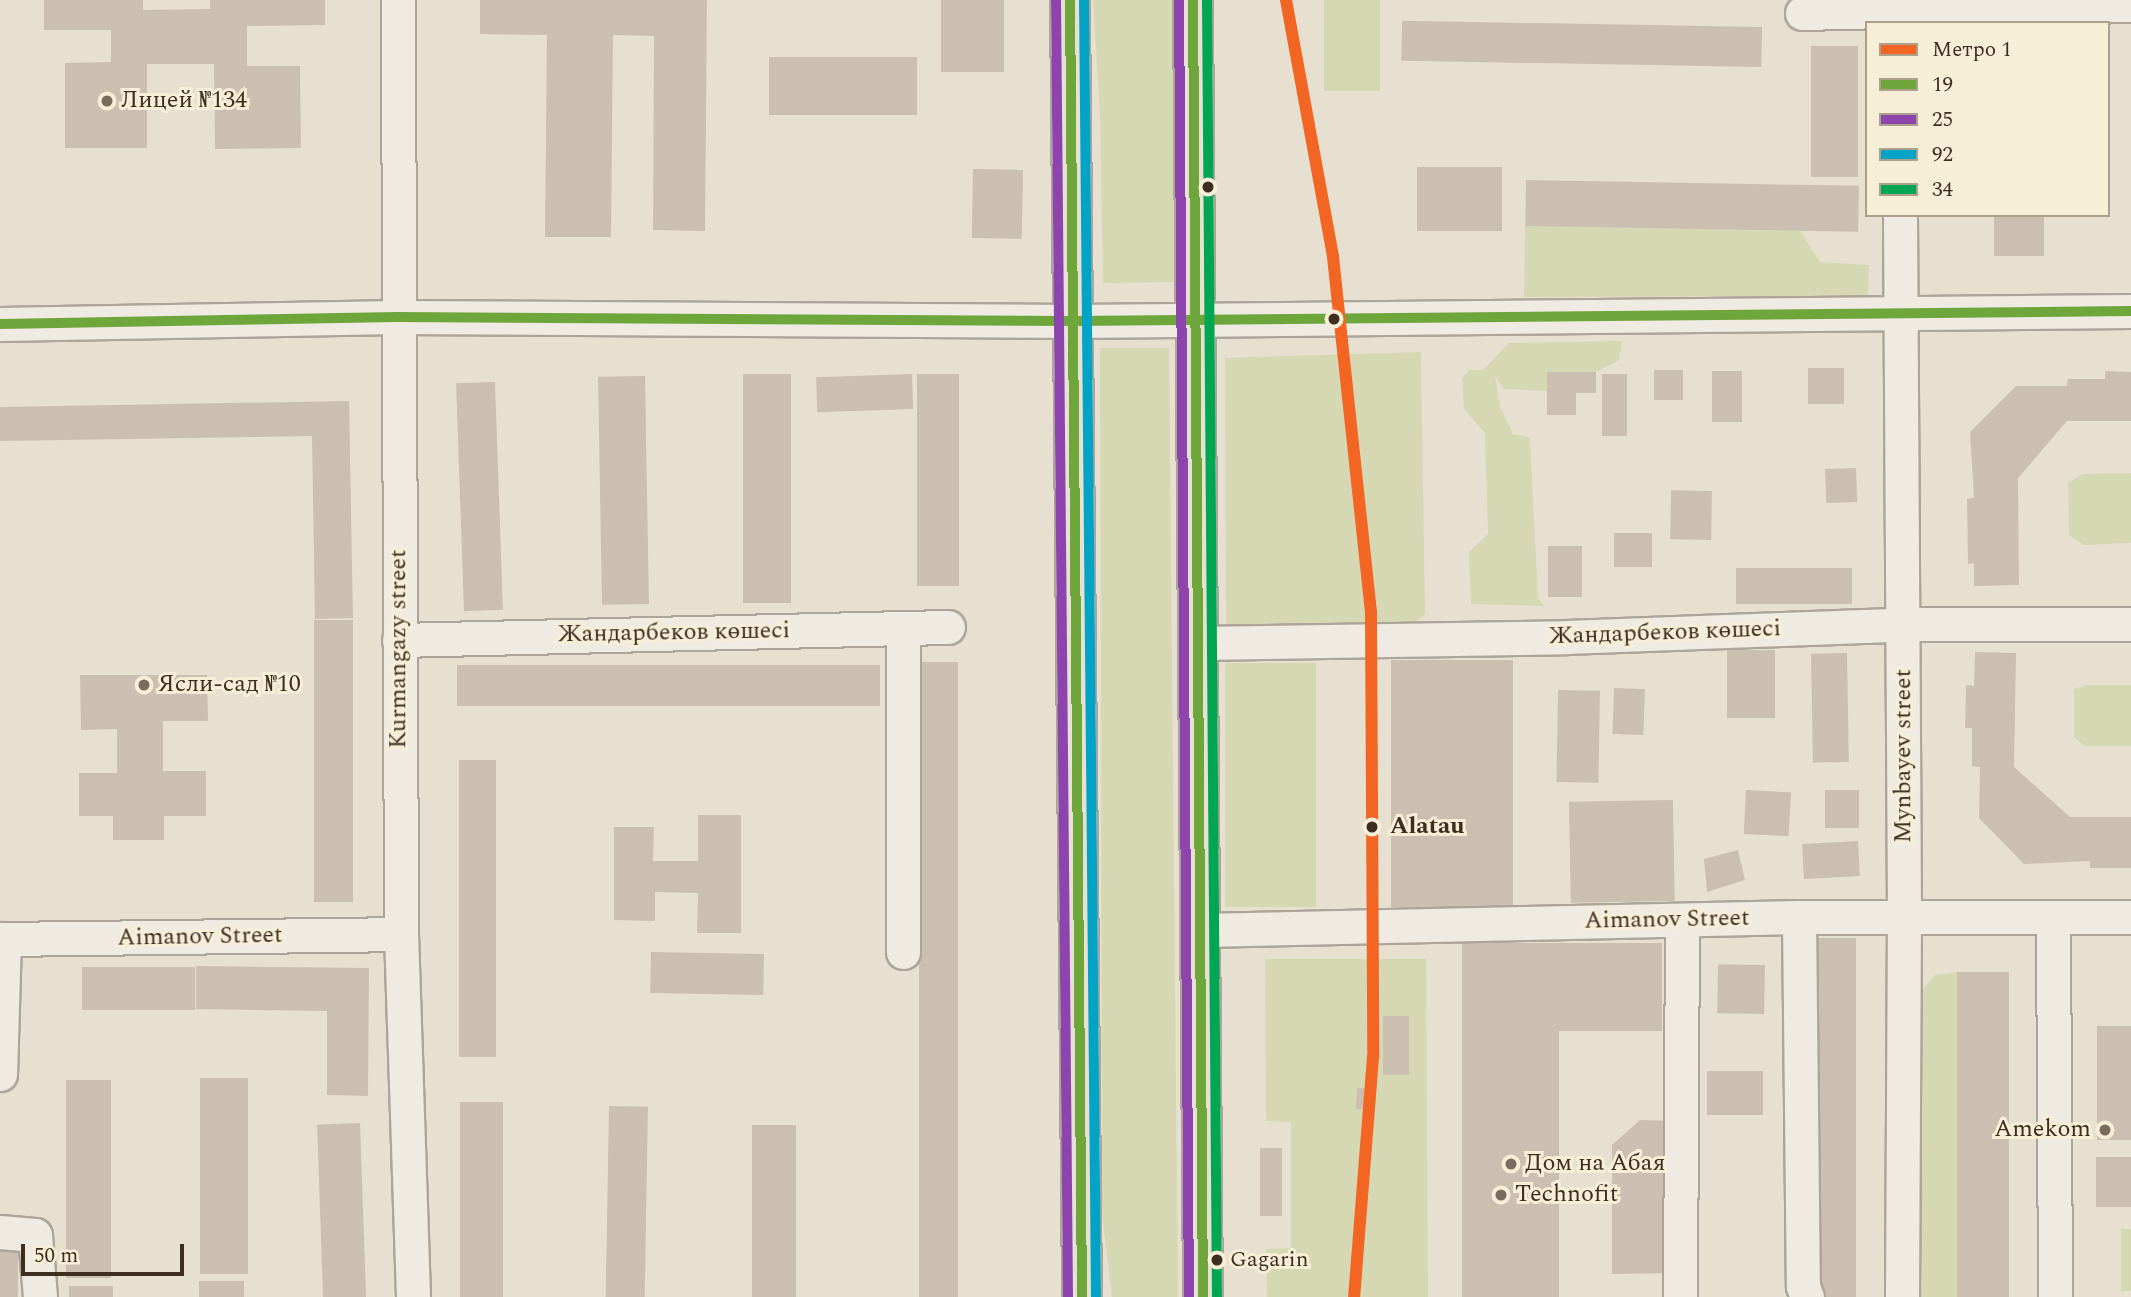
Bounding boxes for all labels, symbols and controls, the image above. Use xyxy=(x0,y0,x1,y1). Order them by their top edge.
legend xyxy=(1865,21,2110,217)
text: Метро 1 xyxy=(1932,34,2012,66)
text: 19 xyxy=(1932,69,1953,101)
place label: Лицей №134 xyxy=(121,87,247,115)
marker: Лицей №134 xyxy=(99,93,115,109)
text: 25 xyxy=(1932,104,1953,136)
text: 92 xyxy=(1932,139,1953,171)
text: 34 xyxy=(1932,174,1953,206)
unlabelled marker xyxy=(1201,180,1215,194)
unlabelled marker xyxy=(1327,312,1341,326)
street label: Kurmangazy street xyxy=(385,549,413,749)
street label: Жандарбеков көшесі xyxy=(1548,615,1782,651)
street label: Жандарбеков көшесі xyxy=(558,617,790,649)
street label: Mynbayev street xyxy=(1890,669,1918,843)
place label: Ясли-сад №10 xyxy=(158,671,301,699)
marker: Ясли-сад №10 xyxy=(136,677,152,693)
place label: Alatau xyxy=(1390,813,1464,841)
marker: Alatau xyxy=(1360,815,1384,839)
street label: Aimanov Street xyxy=(1584,904,1750,936)
street label: Aimanov Street xyxy=(117,921,283,953)
place label: Amekom xyxy=(1994,1116,2091,1144)
marker: Amekom xyxy=(2097,1122,2113,1138)
place label: Дом на Абая xyxy=(1525,1150,1665,1178)
marker: Дом на Абая xyxy=(1503,1156,1519,1172)
place label: Technofit xyxy=(1515,1181,1618,1209)
marker: Technofit xyxy=(1493,1187,1509,1203)
scale bar xyxy=(24,1230,187,1274)
text: 50 m xyxy=(34,1240,78,1272)
place label: Gagarin xyxy=(1230,1247,1309,1273)
marker: Gagarin xyxy=(1210,1253,1224,1267)

